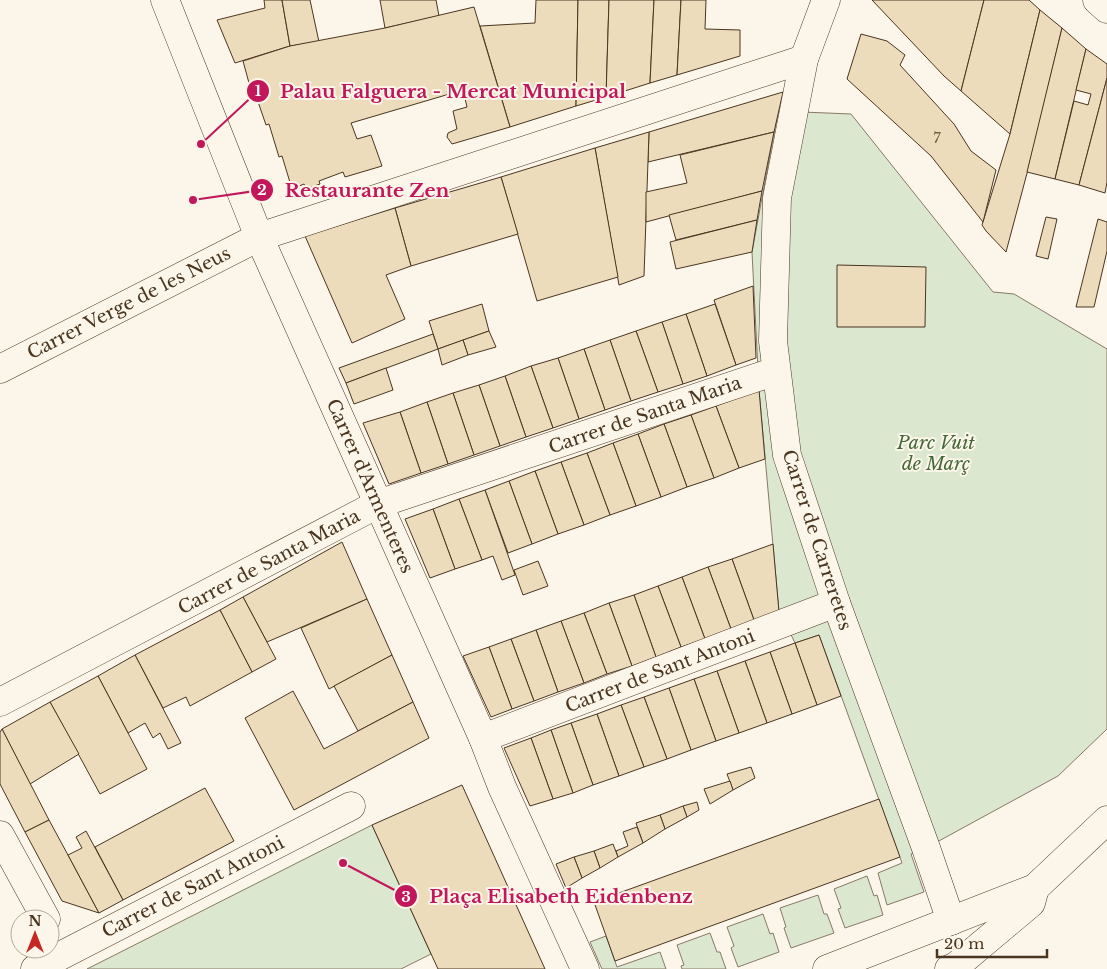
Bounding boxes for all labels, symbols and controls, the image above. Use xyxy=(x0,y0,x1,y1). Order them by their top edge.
callout: Palau Falguera - Mercat Municipal xyxy=(245,74,636,108)
text: Palau Falguera - Mercat Municipal xyxy=(280,80,626,103)
text: 1 xyxy=(255,81,262,100)
house number: 7 xyxy=(933,128,941,147)
callout: Restaurante Zen xyxy=(250,173,459,207)
text: Restaurante Zen xyxy=(285,179,450,202)
text: 2 xyxy=(257,180,267,199)
street label: Carrer Verge de les Neus xyxy=(24,242,234,364)
street label: Carrer de Santa Maria xyxy=(546,372,744,458)
street label: Carrer d'Armenteres xyxy=(322,396,418,576)
park label: Parc Vuit de Març xyxy=(896,432,975,475)
street label: Carrer de Carreretes xyxy=(777,447,857,633)
street label: Carrer de Santa Maria xyxy=(174,505,364,619)
street label: Carrer de Sant Antoni xyxy=(562,625,758,717)
street label: Carrer de Sant Antoni xyxy=(98,832,288,942)
callout: Plaça Elisabeth Eidenbenz xyxy=(394,879,703,913)
text: Plaça Elisabeth Eidenbenz xyxy=(429,885,693,908)
text: 3 xyxy=(401,887,411,906)
north arrow xyxy=(10,909,60,959)
text: N xyxy=(28,912,42,930)
scale bar xyxy=(937,926,1047,958)
text: 20 m xyxy=(944,934,984,953)

